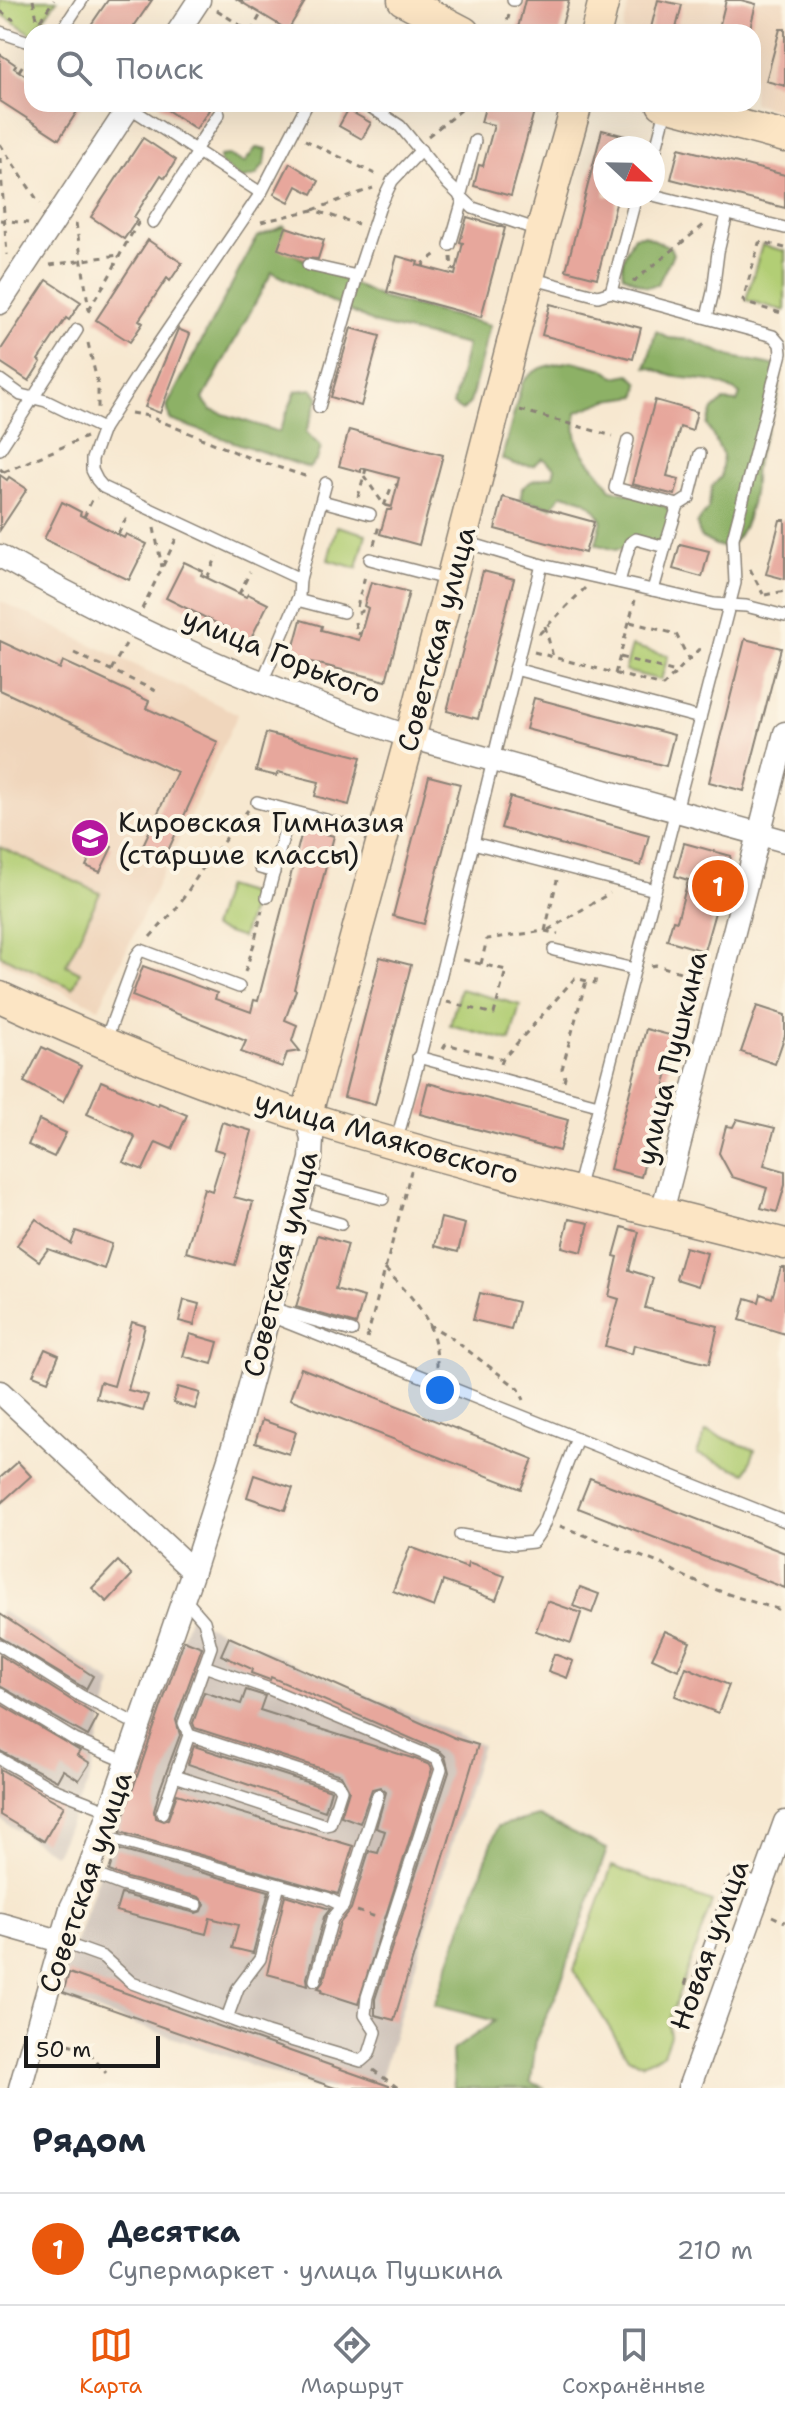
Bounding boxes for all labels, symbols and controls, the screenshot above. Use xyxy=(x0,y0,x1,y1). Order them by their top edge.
search box xyxy=(24,24,761,112)
icon: search xyxy=(52,46,96,90)
text: Поиск xyxy=(116,48,204,89)
north arrow xyxy=(593,136,665,208)
street label: Советская улица xyxy=(388,522,484,756)
street label: улица Горького xyxy=(177,598,387,712)
place label: Кировская Гимназия (старшие классы) xyxy=(118,803,405,873)
school or university icon: Кировская Гимназия (старшие классы) xyxy=(69,817,111,859)
pin: 1 xyxy=(692,856,744,916)
street label: улица Пушкина xyxy=(626,947,716,1169)
street label: улица Маяковского xyxy=(251,1081,523,1193)
street label: Советская улица xyxy=(234,1147,326,1381)
your location xyxy=(420,1370,460,1410)
street label: Советская улица xyxy=(29,1766,141,1998)
street label: Новая улица xyxy=(661,1855,757,2035)
scale bar xyxy=(24,2032,160,2068)
text: 50 m xyxy=(36,2035,91,2064)
text: Рядом xyxy=(32,2117,146,2163)
text: Десятка xyxy=(108,2211,240,2252)
text: 1 xyxy=(52,2232,64,2267)
text: 210 m xyxy=(676,2232,753,2267)
text: Супермаркет · улица Пушкина xyxy=(108,2252,503,2287)
tab: Карта xyxy=(79,2323,142,2400)
tab: Маршрут xyxy=(301,2323,403,2400)
tab: Сохранённые xyxy=(562,2323,706,2400)

